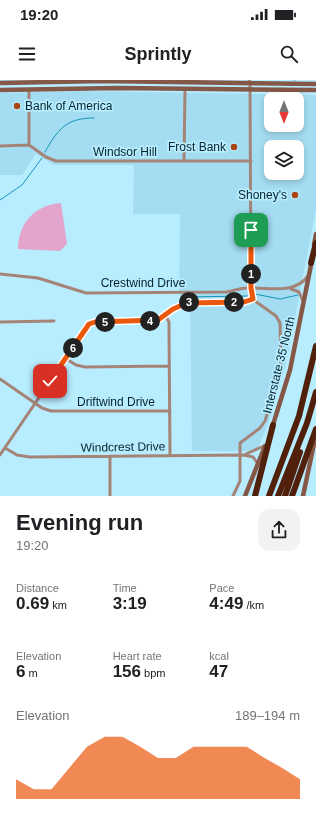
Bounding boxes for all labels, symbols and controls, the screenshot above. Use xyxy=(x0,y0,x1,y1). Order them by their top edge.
text: 19:20 xyxy=(20,6,58,23)
icon: menu xyxy=(16,43,38,65)
icon: search xyxy=(278,43,300,65)
text: Sprintly xyxy=(124,44,192,64)
north arrow xyxy=(264,92,304,132)
map controls xyxy=(264,92,304,180)
place label: Bank of America xyxy=(25,99,113,113)
marker: Bank of America xyxy=(12,101,22,111)
place label: Frost Bank xyxy=(168,140,227,154)
button: layers xyxy=(264,140,304,180)
marker: Frost Bank xyxy=(229,142,239,152)
street label: Windsor Hill xyxy=(93,145,157,159)
place label: Shoney's xyxy=(238,188,287,202)
marker: Shoney's xyxy=(290,190,300,200)
pin xyxy=(234,213,268,247)
icon: arrive xyxy=(240,219,262,241)
pin: 1 xyxy=(241,264,261,284)
text: 1 xyxy=(248,268,254,280)
street label: Crestwind Drive xyxy=(101,276,186,290)
pin: 3 xyxy=(179,292,199,312)
pin: 2 xyxy=(224,292,244,312)
text: 3 xyxy=(186,296,192,308)
text: 2 xyxy=(231,296,237,308)
pin: 4 xyxy=(140,311,160,331)
pin: 5 xyxy=(95,312,115,332)
text: 4 xyxy=(147,315,153,327)
street label: Interstate 35 North xyxy=(260,315,298,415)
text: 5 xyxy=(102,316,108,328)
pin: 6 xyxy=(63,338,83,358)
text: 6 xyxy=(70,342,76,354)
pin xyxy=(33,364,67,398)
icon: check xyxy=(39,370,61,392)
street label: Driftwind Drive xyxy=(77,395,155,409)
street label: Windcrest Drive xyxy=(81,439,166,455)
button: share xyxy=(258,509,300,551)
text: Evening run xyxy=(16,510,143,535)
text: 19:20 xyxy=(16,538,49,553)
text: Distance xyxy=(16,582,59,594)
text: Time xyxy=(113,582,137,594)
text: Pace xyxy=(209,582,234,594)
text: 0.69 xyxy=(16,594,49,613)
text: 3:19 xyxy=(113,594,147,613)
text: 4:49 xyxy=(209,594,243,613)
text: km xyxy=(49,599,67,611)
text: /km xyxy=(243,599,264,611)
text: Elevation xyxy=(16,650,61,662)
text: Heart rate xyxy=(113,650,162,662)
text: kcal xyxy=(209,650,229,662)
text: 6 xyxy=(16,662,25,681)
text: 156 xyxy=(113,662,141,681)
text: 47 xyxy=(209,662,228,681)
text: m xyxy=(25,667,38,679)
text: bpm xyxy=(141,667,166,679)
text: Elevation xyxy=(16,708,69,723)
text: 189–194 m xyxy=(235,708,300,723)

